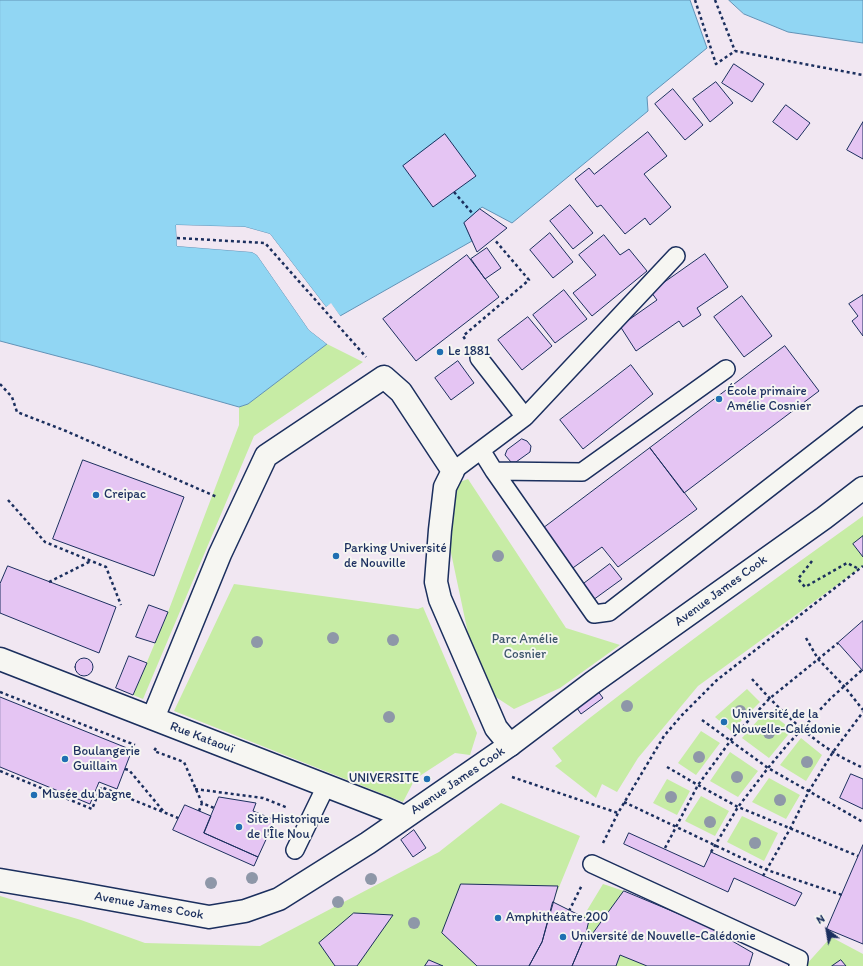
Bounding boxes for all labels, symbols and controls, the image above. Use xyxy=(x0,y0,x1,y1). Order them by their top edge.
place label: Le 1881 xyxy=(448,344,490,360)
marker: Le 1881 xyxy=(435,347,445,357)
place label: École primaire Amélie Cosnier xyxy=(727,384,811,415)
marker: École primaire Amélie Cosnier xyxy=(714,394,724,404)
place label: Creipac xyxy=(104,487,146,503)
marker: Creipac xyxy=(91,490,101,500)
place label: Parking Université de Nouville xyxy=(344,541,447,572)
marker: Parking Université de Nouville xyxy=(331,551,341,561)
street label: Avenue James Cook xyxy=(672,552,770,630)
park label: Parc Amélie Cosnier xyxy=(492,632,558,663)
place label: Université de la Nouvelle-Calédonie xyxy=(732,707,841,738)
marker: Université de la Nouvelle-Calédonie xyxy=(719,717,729,727)
street label: Rue Kataouï xyxy=(168,719,236,757)
place label: Boulangerie Guillain xyxy=(73,744,140,775)
street label: Avenue James Cook xyxy=(408,744,508,818)
marker: Boulangerie Guillain xyxy=(60,754,70,764)
place label: UNIVERSITE xyxy=(349,771,419,787)
marker: UNIVERSITE xyxy=(422,774,432,784)
place label: Musée du bagne xyxy=(42,787,131,803)
marker: Musée du bagne xyxy=(29,790,39,800)
place label: Site Historique de l'Île Nou xyxy=(247,812,330,843)
marker: Site Historique de l'Île Nou xyxy=(234,822,244,832)
street label: Avenue James Cook xyxy=(93,889,205,923)
place label: Amphithéâtre 200 xyxy=(506,910,608,926)
north arrow xyxy=(807,910,847,950)
text: N xyxy=(814,912,827,927)
marker: Amphithéâtre 200 xyxy=(493,913,503,923)
place label: Université de Nouvelle-Calédonie xyxy=(571,929,756,945)
marker: Université de Nouvelle-Calédonie xyxy=(558,932,568,942)

